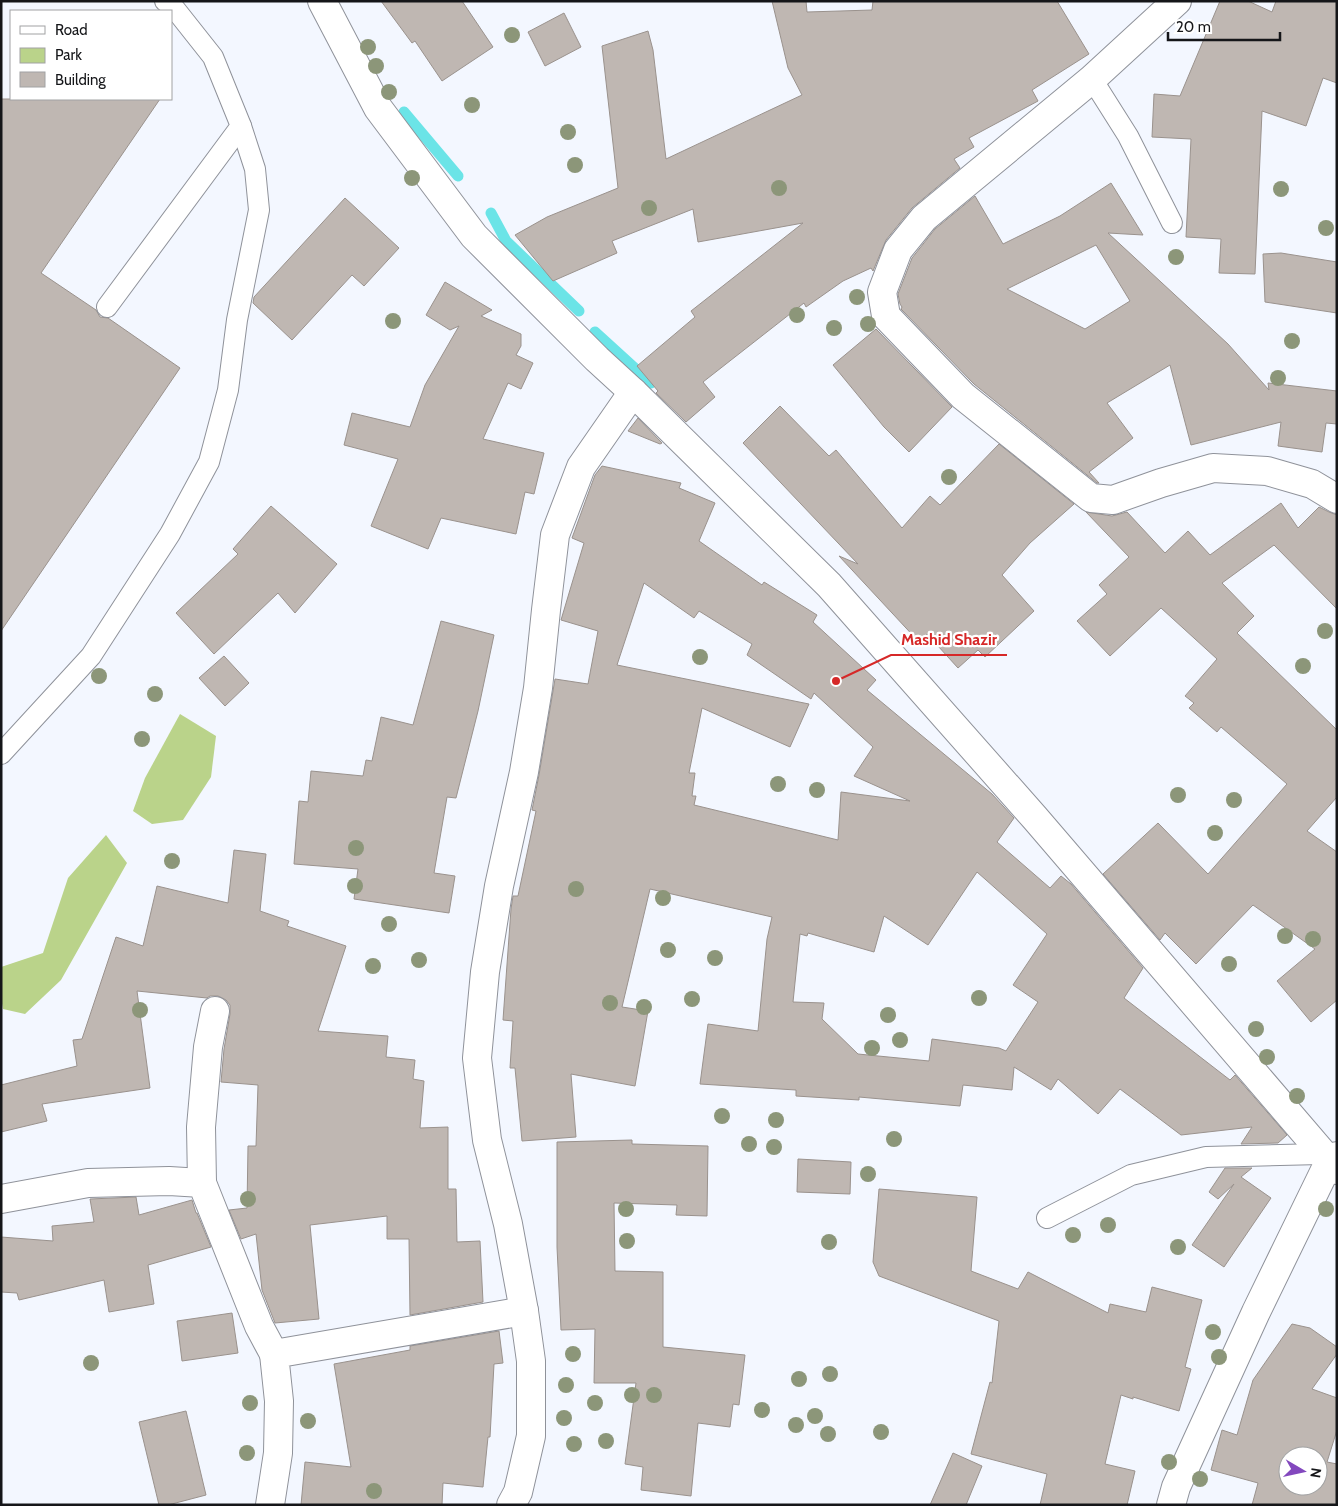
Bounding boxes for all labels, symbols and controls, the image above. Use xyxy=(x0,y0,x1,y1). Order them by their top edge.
legend xyxy=(10,10,172,100)
scale bar xyxy=(1168,10,1280,42)
text: 20 m xyxy=(1176,18,1211,36)
text: Road xyxy=(55,21,88,39)
text: Park xyxy=(55,46,82,64)
text: Building xyxy=(55,71,106,89)
callout: Mashid Shazir xyxy=(891,624,1007,655)
text: Mashid Shazir xyxy=(901,630,998,649)
north arrow xyxy=(1278,1446,1328,1496)
text: N xyxy=(1306,1467,1326,1479)

